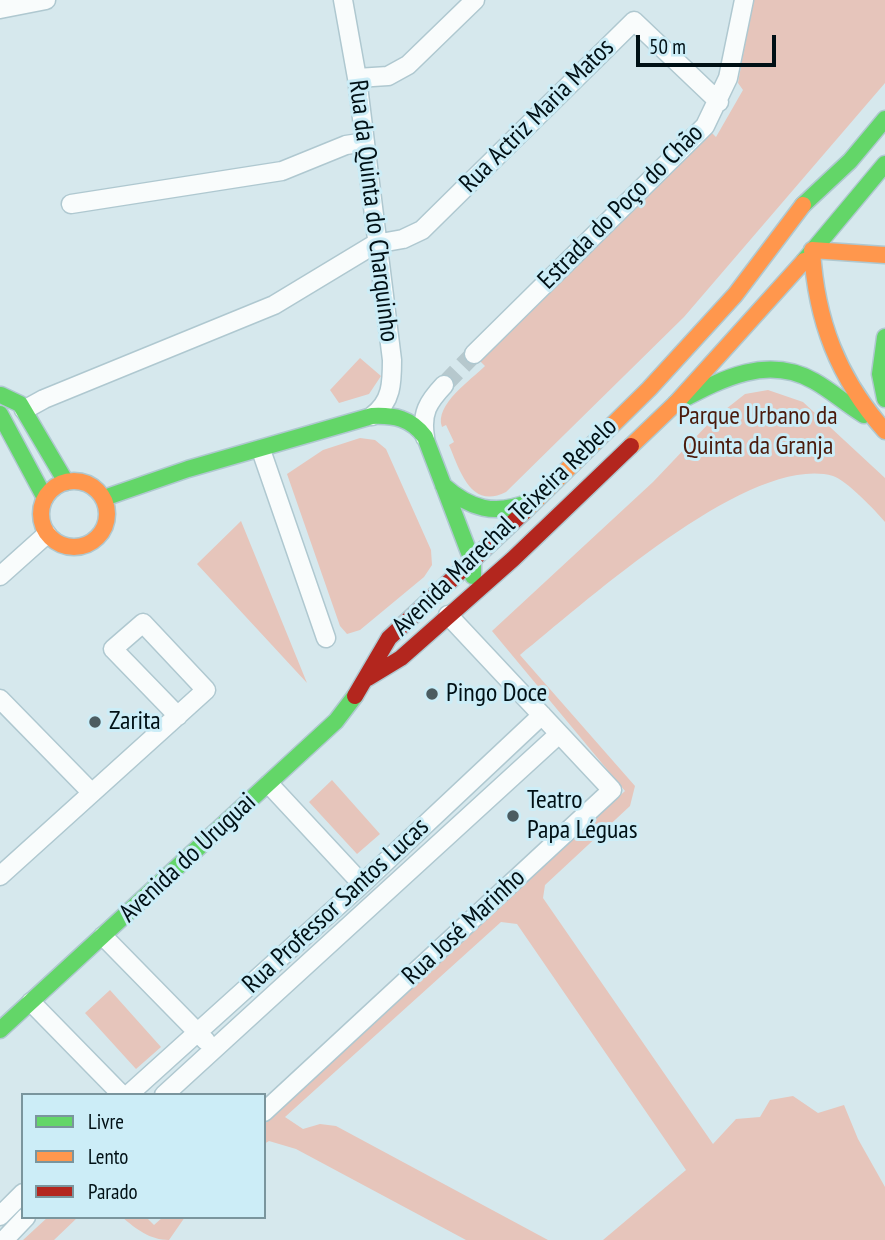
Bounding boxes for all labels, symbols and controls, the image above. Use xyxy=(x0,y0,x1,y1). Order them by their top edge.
scale bar xyxy=(640,21,780,65)
street label: Rua Actriz Maria Matos xyxy=(453,32,621,200)
text: 50 m xyxy=(649,33,686,60)
street label: Rua da Quinta do Charquinho xyxy=(341,78,405,344)
street label: Estrada do Poço do Chão xyxy=(532,118,710,296)
park label: Parque Urbano da Quinta da Granja xyxy=(678,401,838,462)
street label: Avenida Marechal Teixeira Rebelo xyxy=(386,411,624,643)
place label: Pingo Doce xyxy=(446,678,547,710)
marker: Pingo Doce xyxy=(424,686,440,702)
place label: Zarita xyxy=(109,706,161,738)
marker: Zarita xyxy=(87,714,103,730)
place label: Teatro Papa Léguas xyxy=(527,785,638,846)
street label: Avenida do Uruguai xyxy=(113,787,263,929)
marker: Teatro Papa Léguas xyxy=(505,808,521,824)
street label: Rua Professor Santos Lucas xyxy=(236,812,436,1000)
street label: Rua José Marinho xyxy=(396,862,532,992)
legend xyxy=(21,1093,266,1219)
text: Livre xyxy=(88,1108,124,1135)
text: Lento xyxy=(88,1143,128,1170)
text: Parado xyxy=(88,1178,138,1205)

